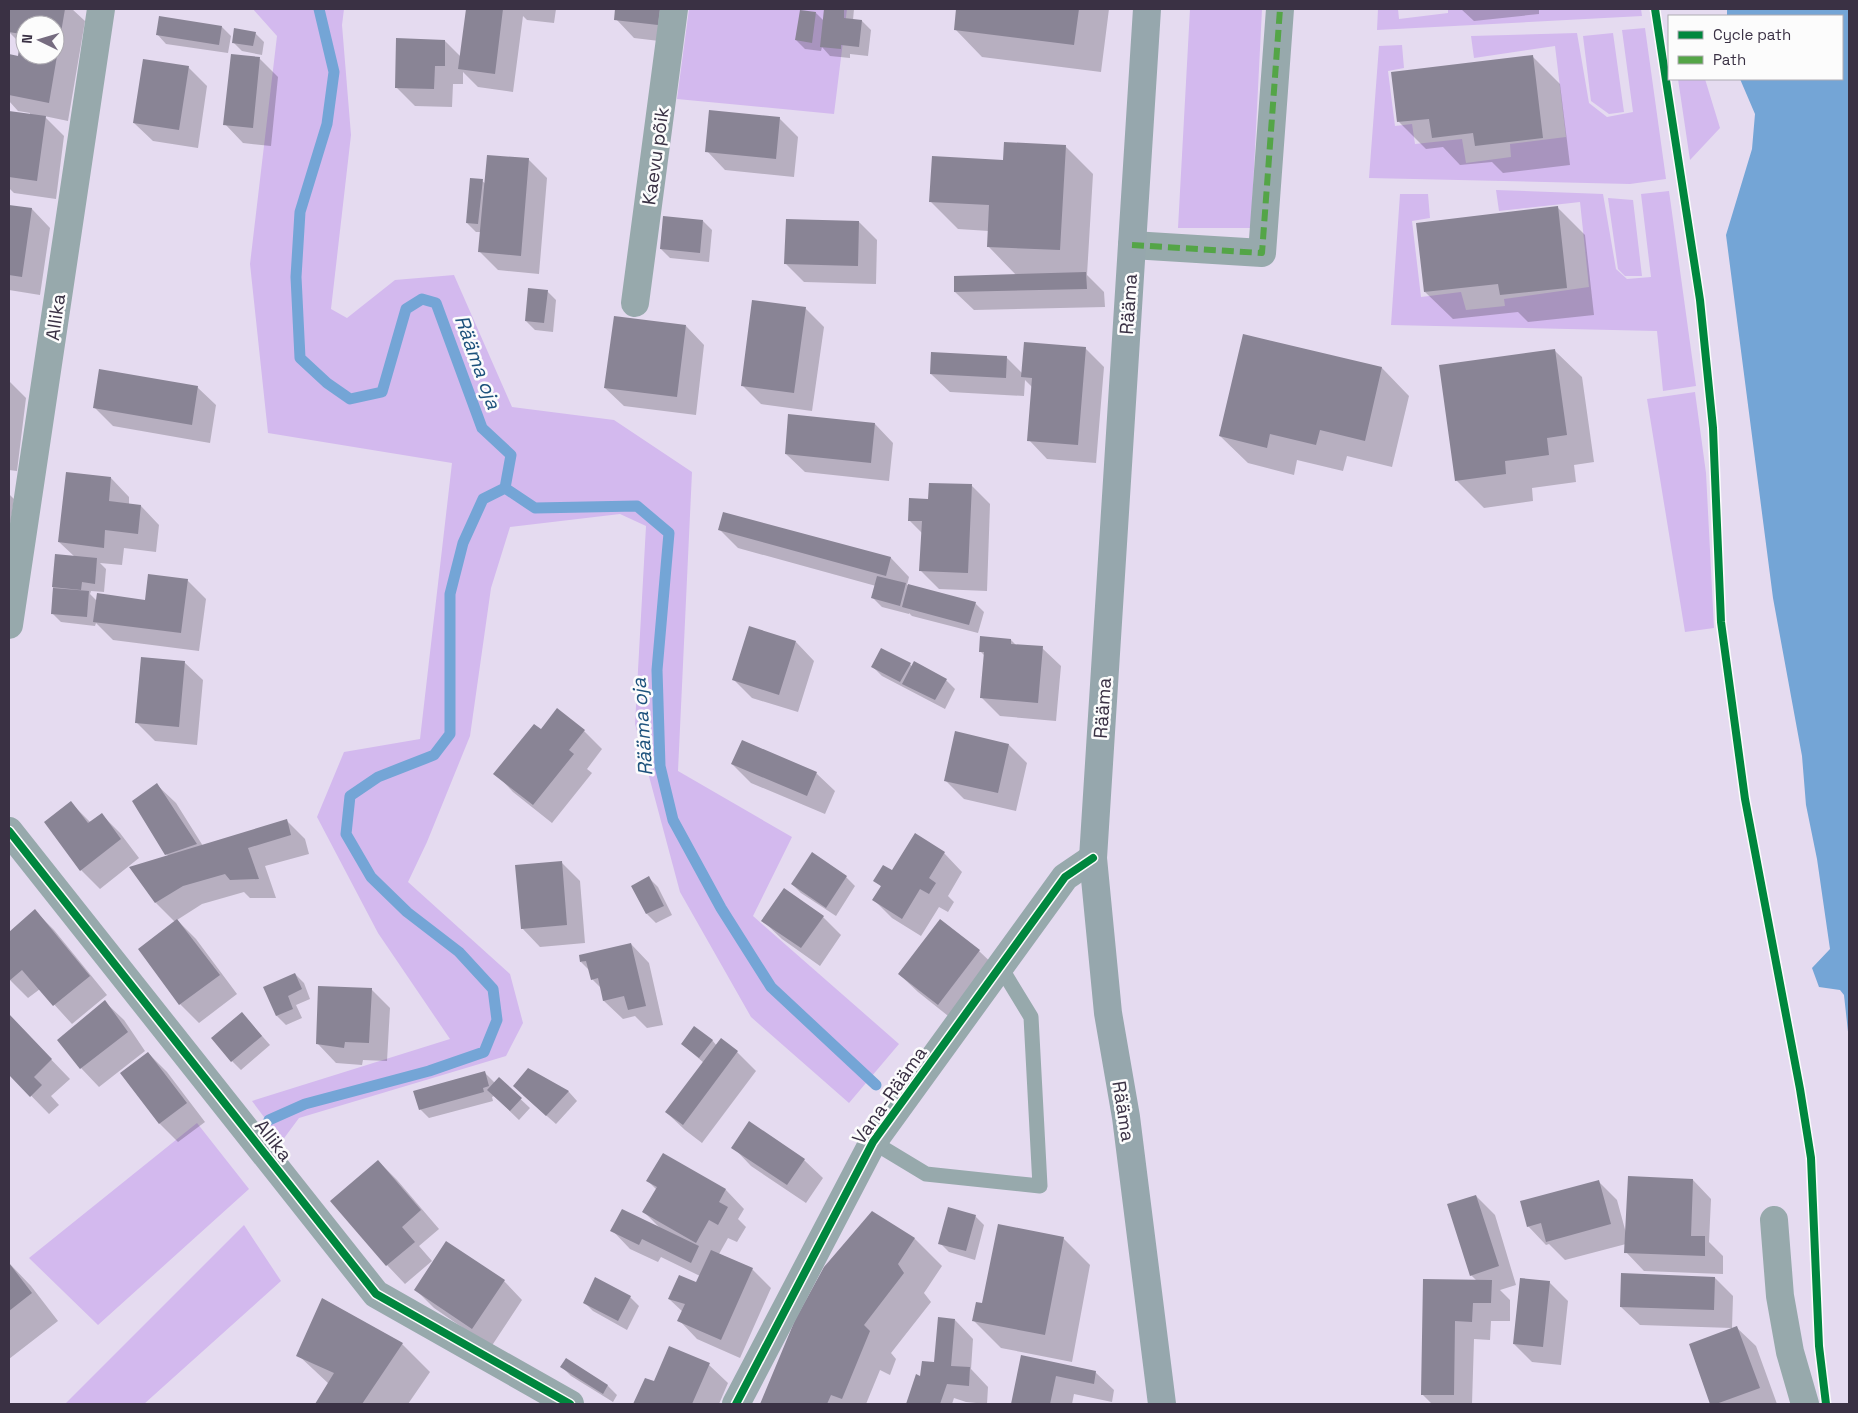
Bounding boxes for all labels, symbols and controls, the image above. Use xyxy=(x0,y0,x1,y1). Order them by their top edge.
north arrow xyxy=(15,15,65,65)
legend xyxy=(1668,15,1843,80)
text: Cycle path xyxy=(1713,25,1791,44)
text: N xyxy=(18,33,36,44)
text: Path xyxy=(1713,50,1746,69)
street label: Kaevu põik xyxy=(636,105,675,207)
street label: Rääma xyxy=(1114,273,1143,335)
street label: Allika xyxy=(40,292,71,342)
water label: Rääma oja xyxy=(449,311,507,413)
water label: Rääma oja xyxy=(626,677,658,777)
street label: Rääma xyxy=(1088,677,1117,739)
street label: Vana-Rääma xyxy=(846,1041,932,1149)
street label: Rääma xyxy=(1106,1079,1141,1143)
street label: Allika xyxy=(249,1114,298,1167)

